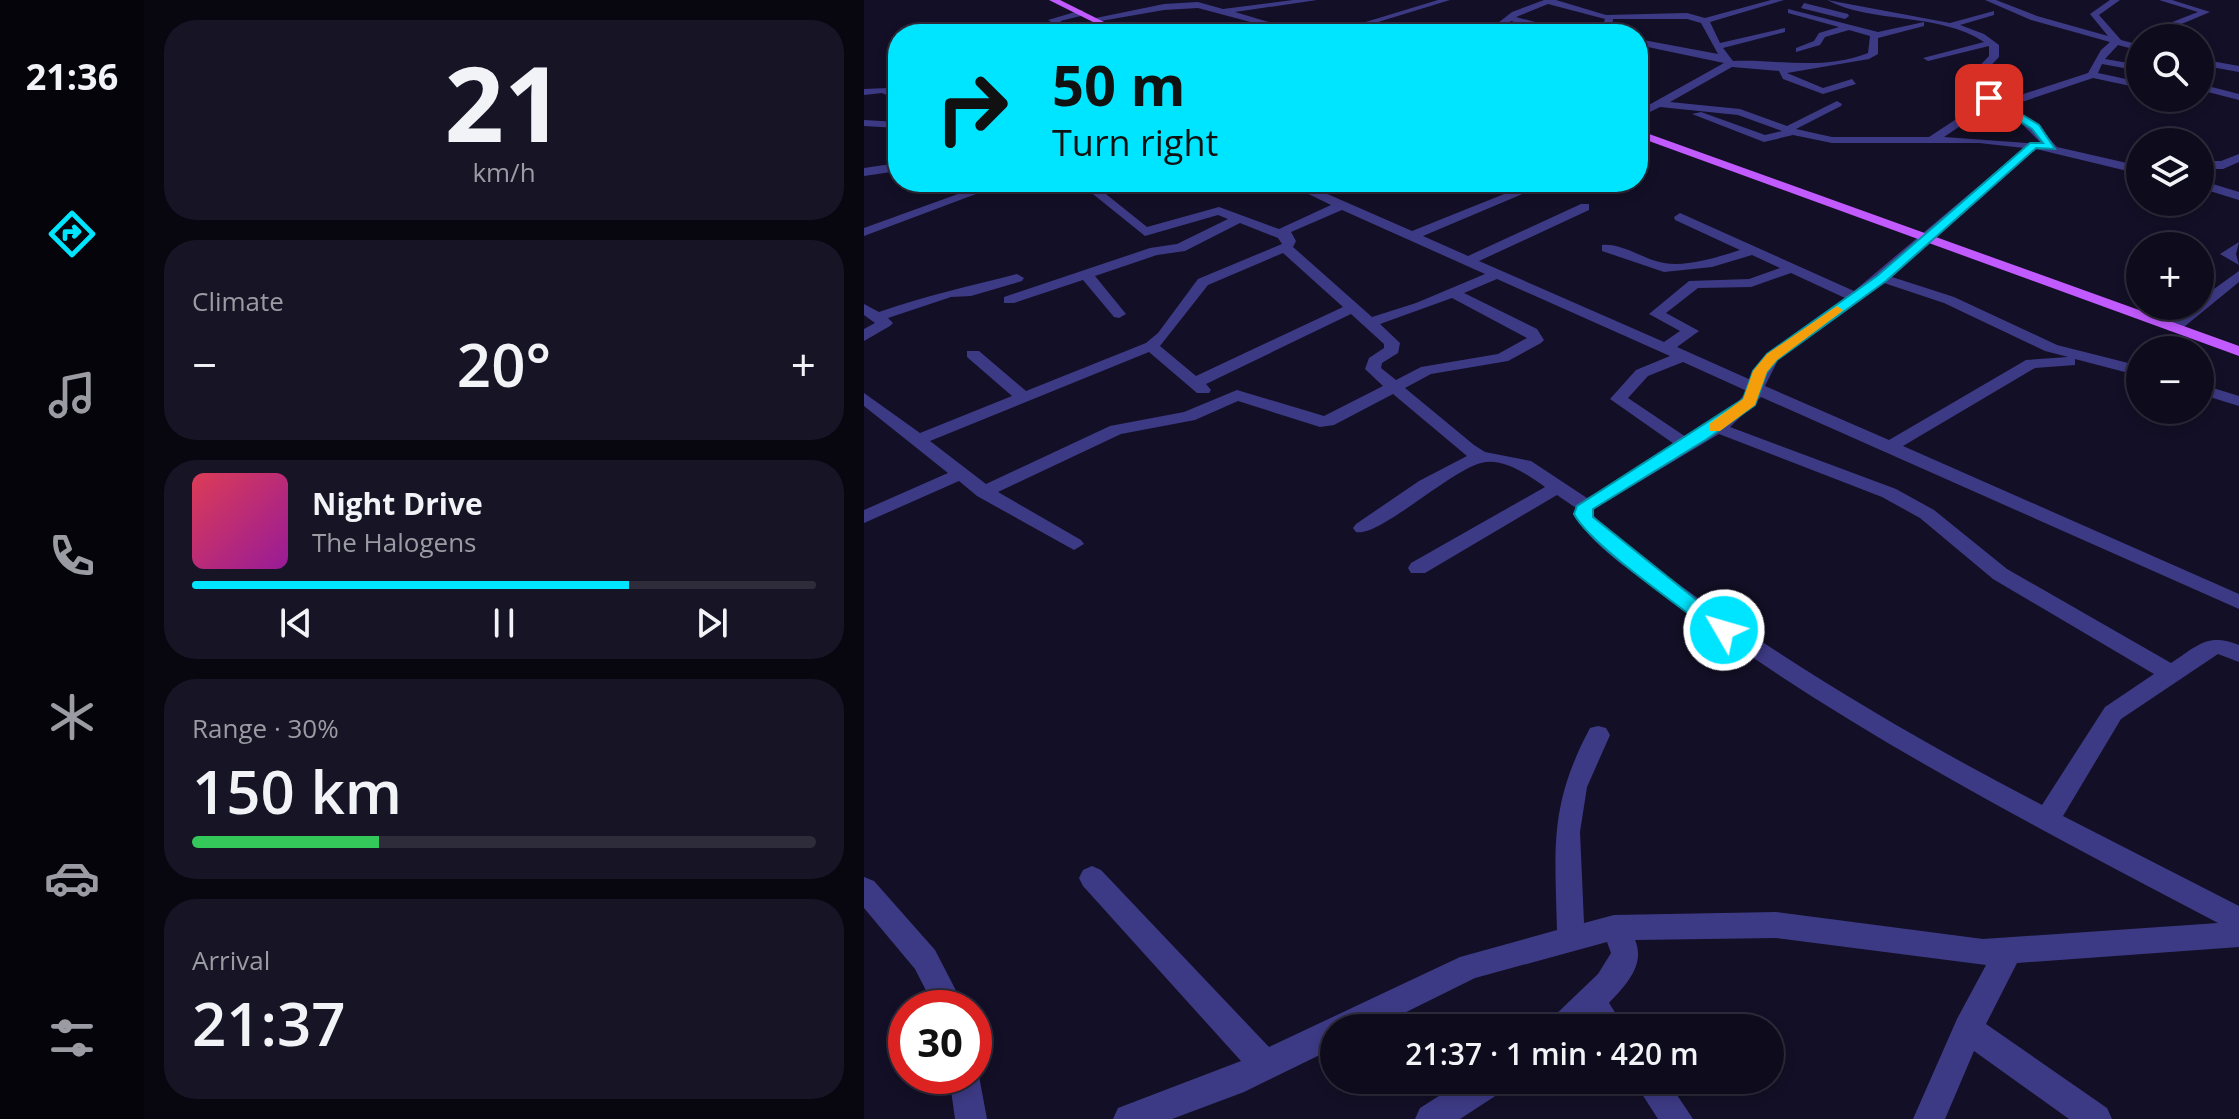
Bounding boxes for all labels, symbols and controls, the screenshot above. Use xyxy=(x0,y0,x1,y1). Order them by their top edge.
map controls xyxy=(2126,24,2214,424)
button: search xyxy=(2126,24,2214,112)
text: 21 xyxy=(445,31,563,172)
text: 50 m xyxy=(1052,46,1186,122)
text: 21:36 xyxy=(26,52,118,101)
icon: right xyxy=(920,56,1024,160)
pin xyxy=(1955,64,2023,132)
icon: arrive xyxy=(1967,76,2011,120)
text: Turn right xyxy=(1052,118,1218,167)
button: layers xyxy=(2126,128,2214,216)
text: km/h xyxy=(472,154,536,190)
icon: directions xyxy=(44,206,100,262)
button: + xyxy=(2126,232,2214,320)
text: Climate xyxy=(192,283,284,319)
text: 20° xyxy=(457,323,551,405)
text: − xyxy=(192,334,217,394)
text: + xyxy=(791,334,816,394)
button: − xyxy=(2126,336,2214,424)
icon: music xyxy=(44,367,100,423)
text: Night Drive xyxy=(312,483,483,524)
text: The Halogens xyxy=(312,524,477,560)
icon: phone xyxy=(44,528,100,584)
position arrow xyxy=(1682,588,1766,672)
icon: previous xyxy=(274,601,318,645)
icon: pause xyxy=(482,601,526,645)
icon: next xyxy=(690,601,734,645)
icon: climate xyxy=(44,689,100,745)
text: Range · 30% xyxy=(192,710,339,746)
text: 150 km xyxy=(192,750,402,832)
icon: car xyxy=(44,850,100,906)
text: Arrival xyxy=(192,942,270,978)
text: 21:37 xyxy=(192,982,346,1064)
speed limit sign: 30 xyxy=(888,990,992,1094)
icon: filters xyxy=(44,1010,100,1066)
text: 21:37 · 1 min · 420 m xyxy=(1405,1033,1699,1074)

